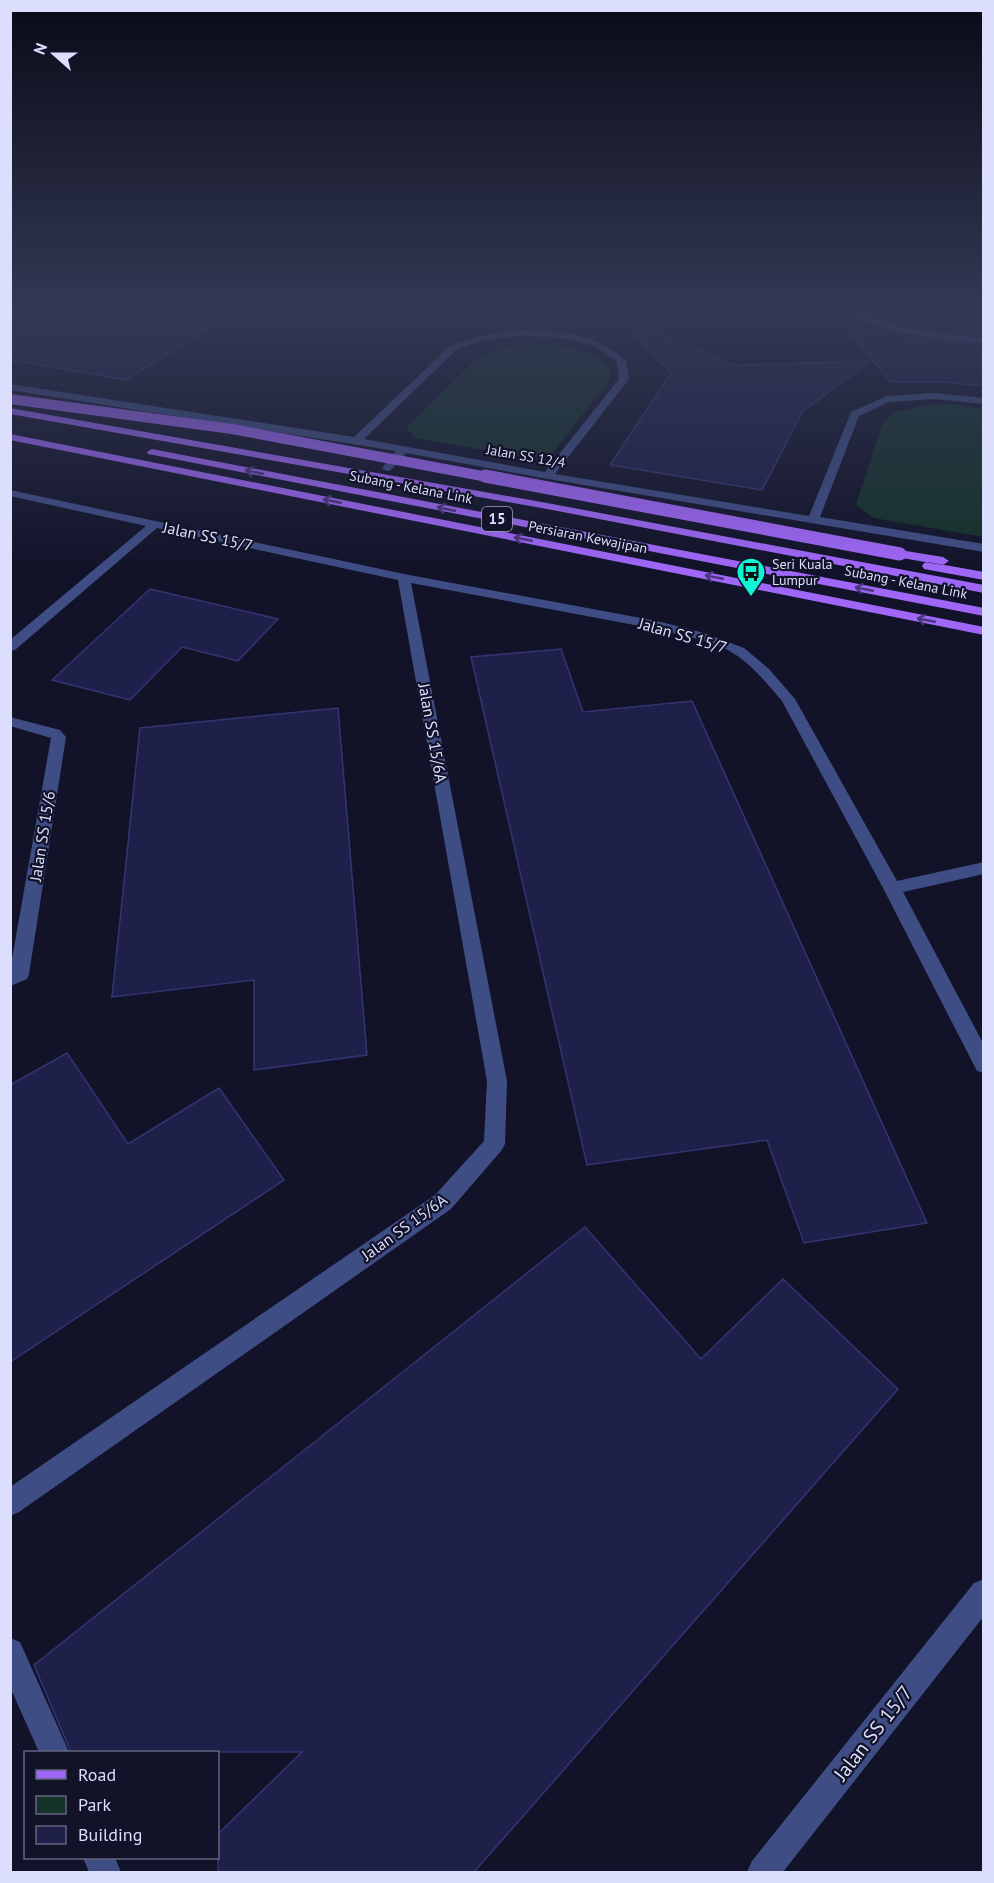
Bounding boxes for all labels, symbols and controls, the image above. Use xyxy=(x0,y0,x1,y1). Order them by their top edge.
north arrow xyxy=(24,24,84,84)
text: N xyxy=(29,40,51,57)
street label: Jalan SS 12/4 xyxy=(484,440,567,472)
one-way arrow xyxy=(245,466,265,477)
street label: Subang - Kelana Link xyxy=(348,466,474,508)
one-way arrow xyxy=(323,495,342,506)
one-way arrow xyxy=(437,503,456,514)
road number: 15 xyxy=(482,507,512,531)
street label: Jalan SS 15/7 xyxy=(160,517,255,555)
street label: Persiaran Kewajipan xyxy=(527,517,649,557)
one-way arrow xyxy=(514,533,533,544)
place label: Seri Kuala Lumpur xyxy=(772,555,833,589)
bus stop icon: Seri Kuala Lumpur xyxy=(735,556,767,598)
street label: Subang - Kelana Link xyxy=(843,561,969,603)
one-way arrow xyxy=(705,571,725,582)
one-way arrow xyxy=(855,583,874,594)
street label: Jalan SS 15/7 xyxy=(635,613,730,657)
one-way arrow xyxy=(917,614,936,625)
street label: Jalan SS 15/6A xyxy=(414,681,452,785)
street label: Jalan SS 15/6 xyxy=(25,789,59,884)
street label: Jalan SS 15/6A xyxy=(357,1189,451,1265)
street label: Jalan SS 15/7 xyxy=(827,1680,918,1787)
legend xyxy=(24,1751,219,1859)
text: Road xyxy=(78,1763,116,1786)
text: Park xyxy=(78,1793,111,1816)
text: Building xyxy=(78,1823,142,1846)

